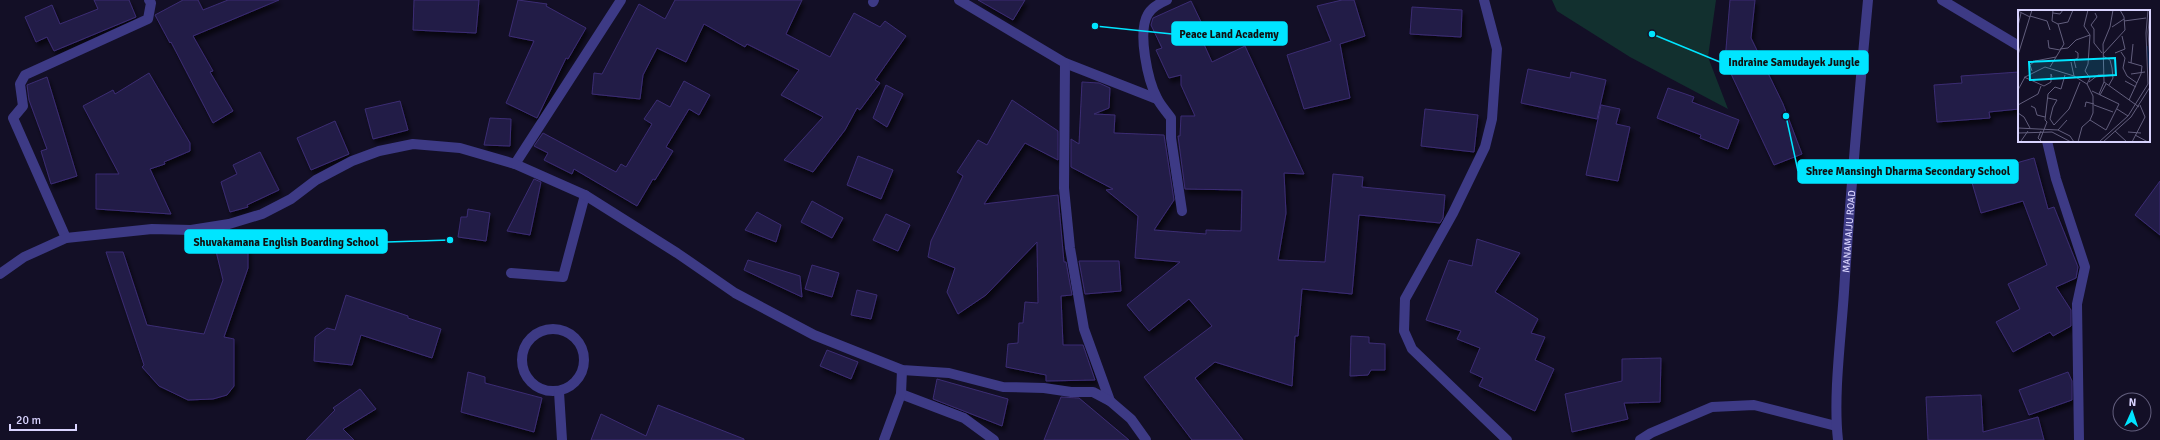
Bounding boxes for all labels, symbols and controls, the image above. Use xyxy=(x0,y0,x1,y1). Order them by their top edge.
inset map xyxy=(2018,10,2150,142)
callout: Peace Land Academy xyxy=(1172,22,1287,45)
text: Peace Land Academy xyxy=(1179,28,1279,41)
callout: Indraine Samudayek Jungle xyxy=(1720,51,1868,74)
text: Indraine Samudayek Jungle xyxy=(1728,56,1860,69)
callout: Shree Mansingh Dharma Secondary School xyxy=(1798,160,2018,183)
text: Shree Mansingh Dharma Secondary School xyxy=(1806,165,2011,178)
street label: MANAMAIJU ROAD xyxy=(1840,190,1858,273)
callout: Shuvakamana English Boarding School xyxy=(185,230,387,253)
text: Shuvakamana English Boarding School xyxy=(193,236,379,249)
north arrow xyxy=(2112,392,2152,432)
text: N xyxy=(2128,396,2137,409)
scale bar xyxy=(10,406,76,432)
text: 20 m xyxy=(16,413,41,428)

